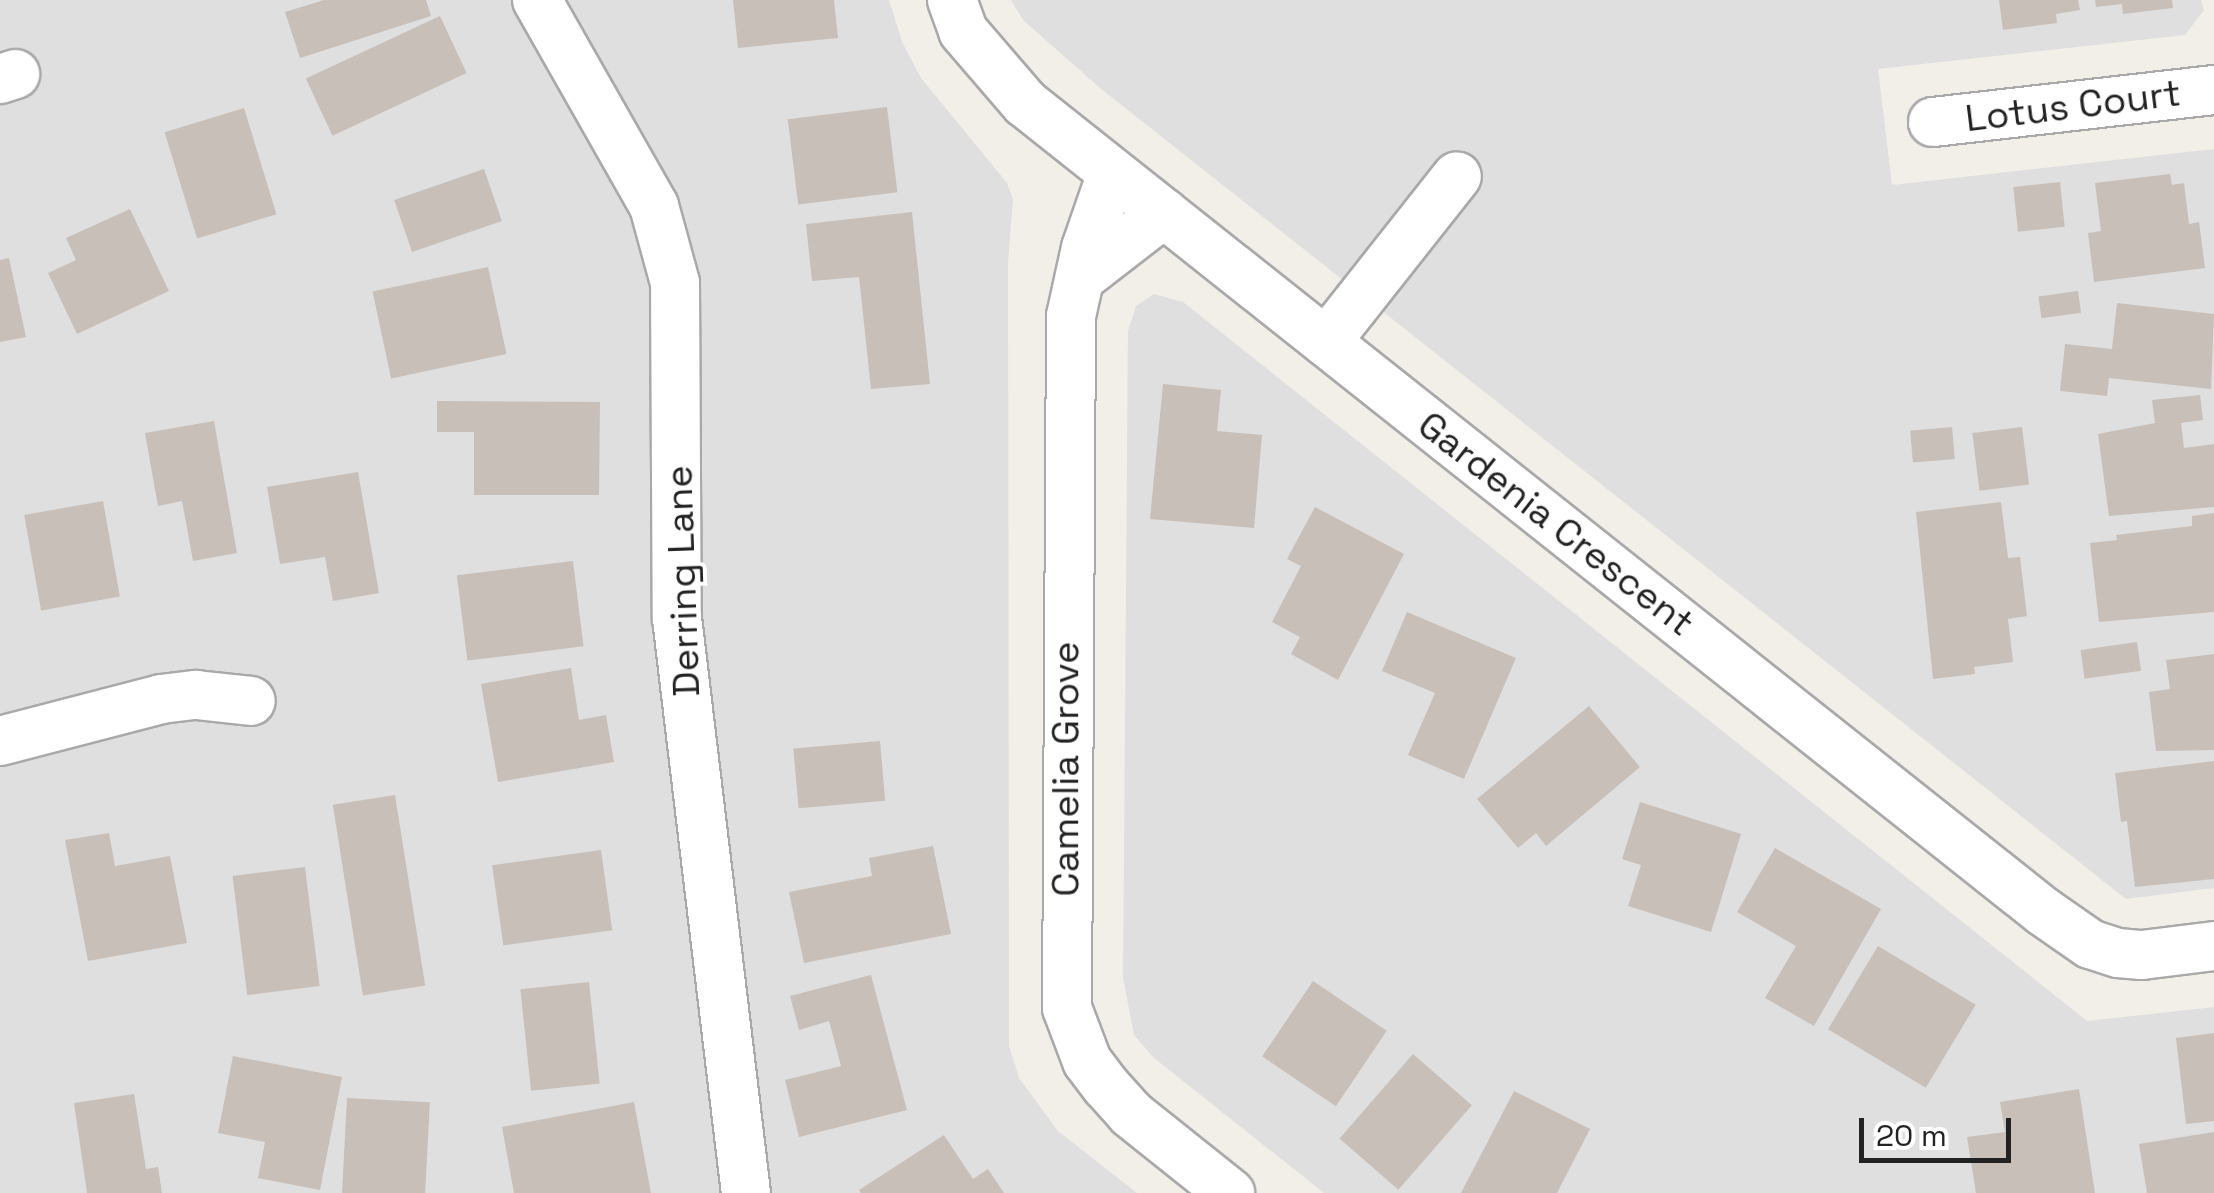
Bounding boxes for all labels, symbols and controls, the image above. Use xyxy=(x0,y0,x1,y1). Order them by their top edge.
street label: Lotus Court xyxy=(1963,70,2183,142)
street label: Gardenia Crescent xyxy=(1409,402,1703,646)
street label: Derring Lane xyxy=(656,465,710,697)
street label: Camelia Grove xyxy=(1043,641,1089,897)
scale bar xyxy=(1864,1098,2016,1160)
text: 20 m xyxy=(1876,1116,1947,1155)

